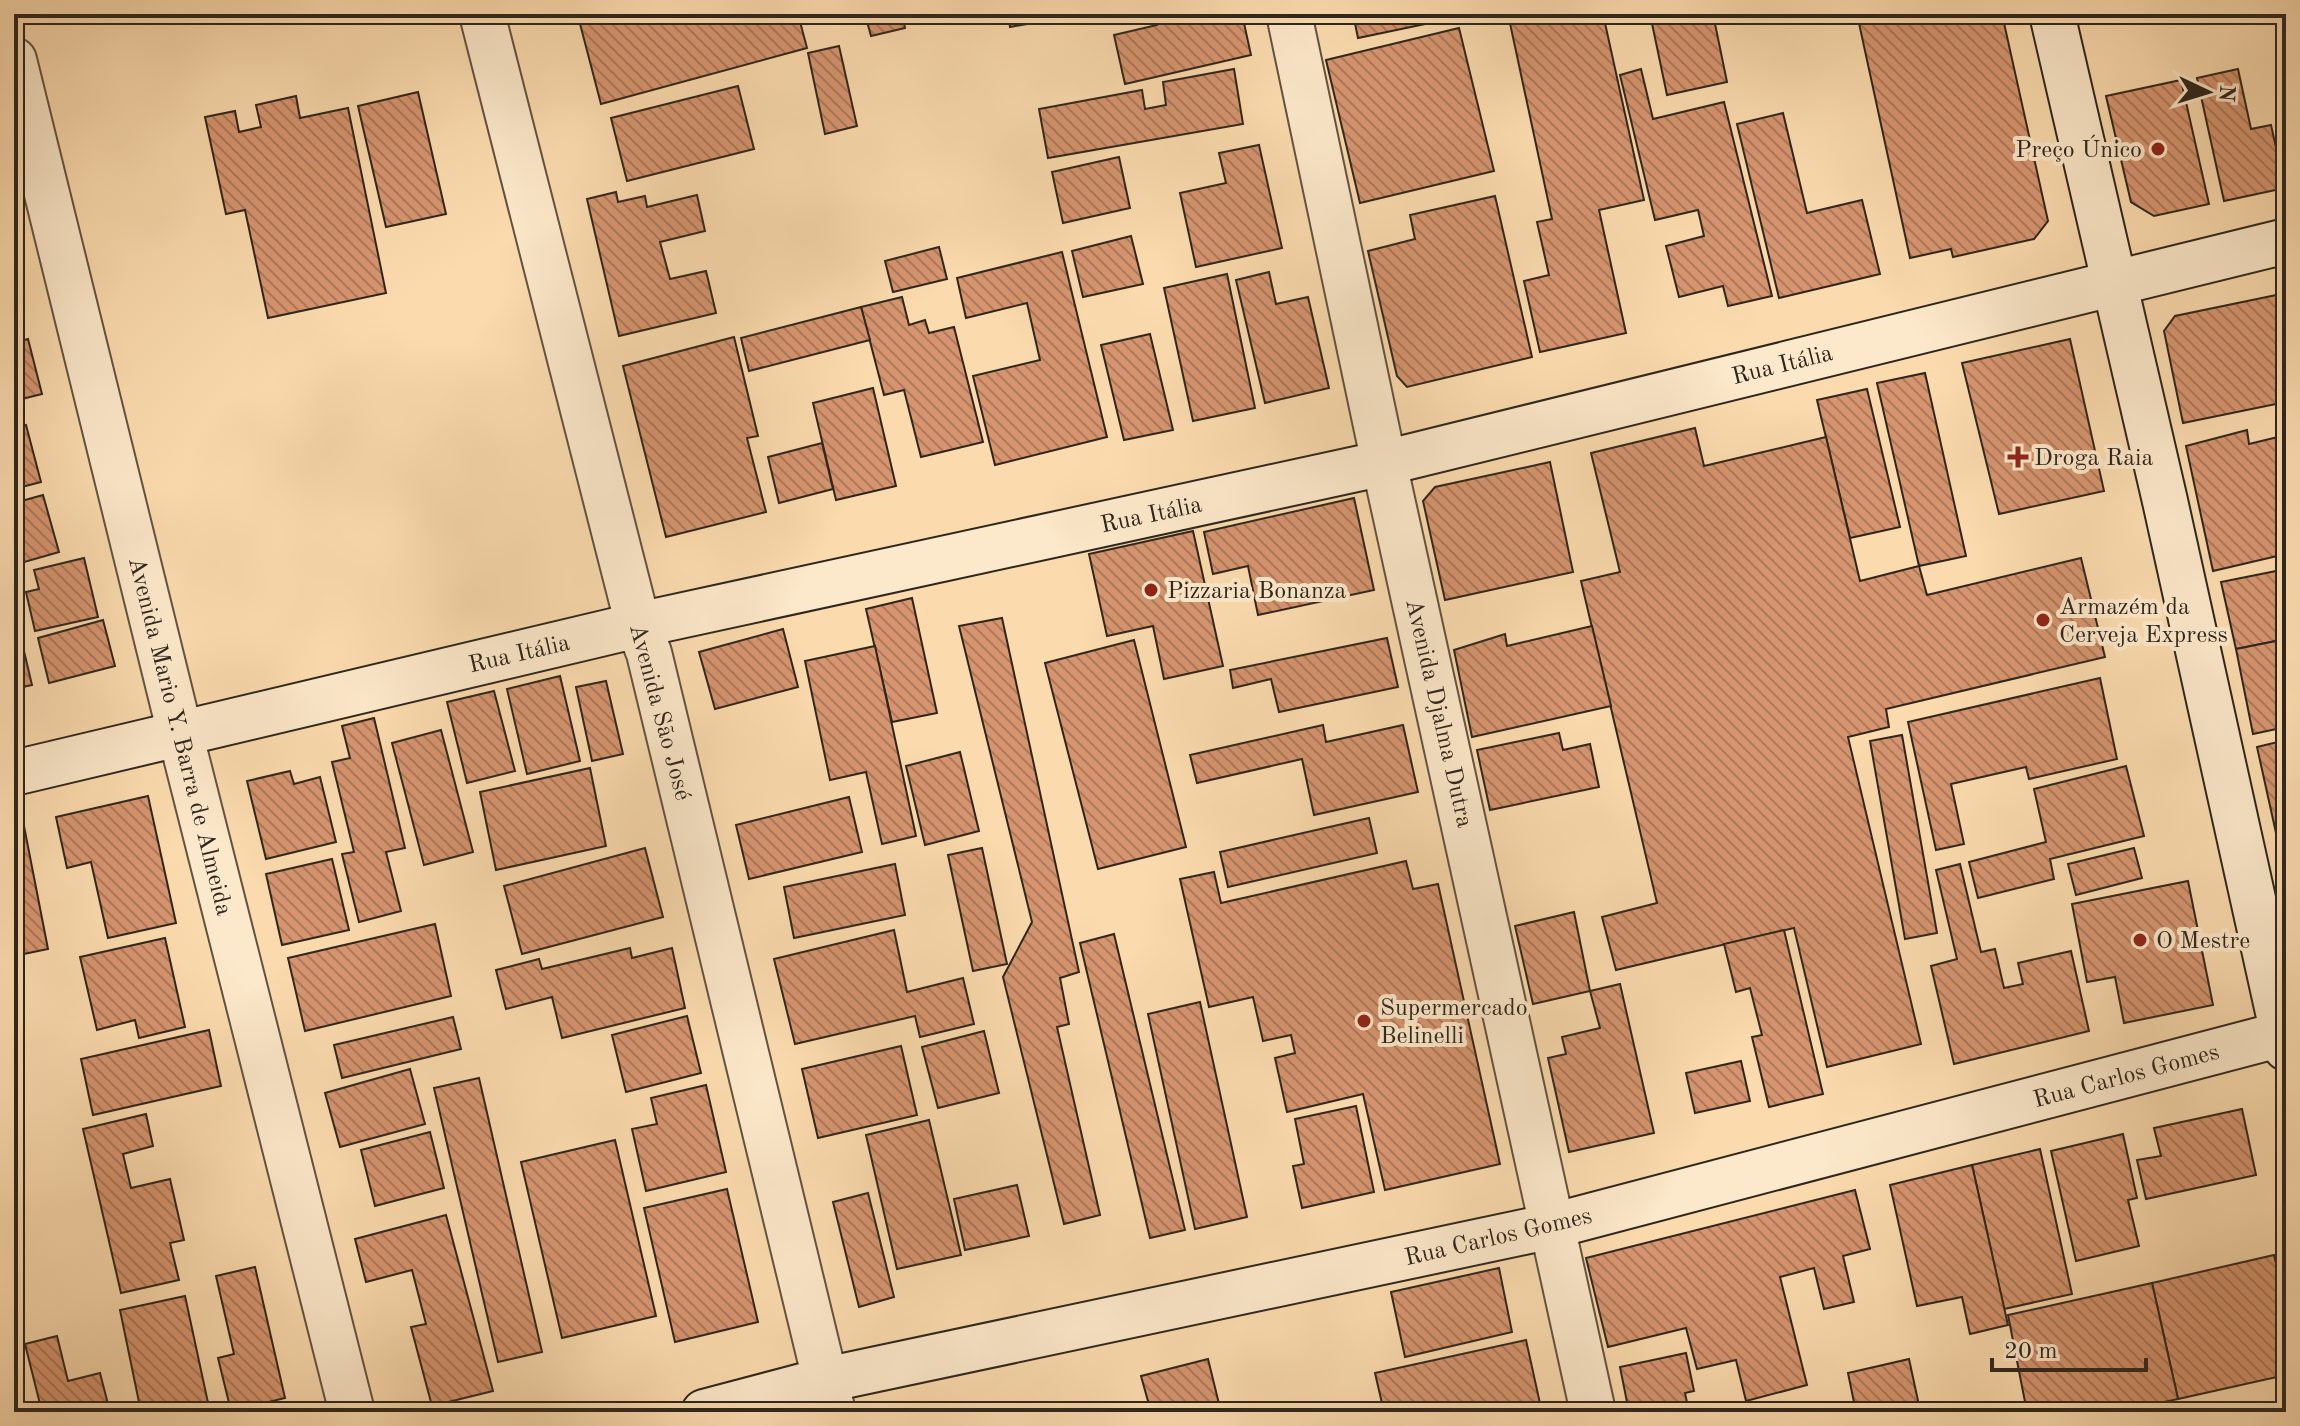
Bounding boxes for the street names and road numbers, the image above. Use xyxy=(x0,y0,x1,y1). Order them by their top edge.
street label: Rua Itália xyxy=(1730,342,1836,390)
street label: Rua Itália xyxy=(1098,493,1204,538)
street label: Avenida Mario Y. Barra de Almeida xyxy=(123,555,235,918)
street label: Avenida Djalma Dutra xyxy=(1400,597,1476,830)
street label: Avenida São José xyxy=(624,622,694,803)
street label: Rua Itália xyxy=(467,632,573,678)
street label: Rua Carlos Gomes xyxy=(2031,1041,2222,1113)
street label: Rua Carlos Gomes xyxy=(1402,1205,1594,1271)

